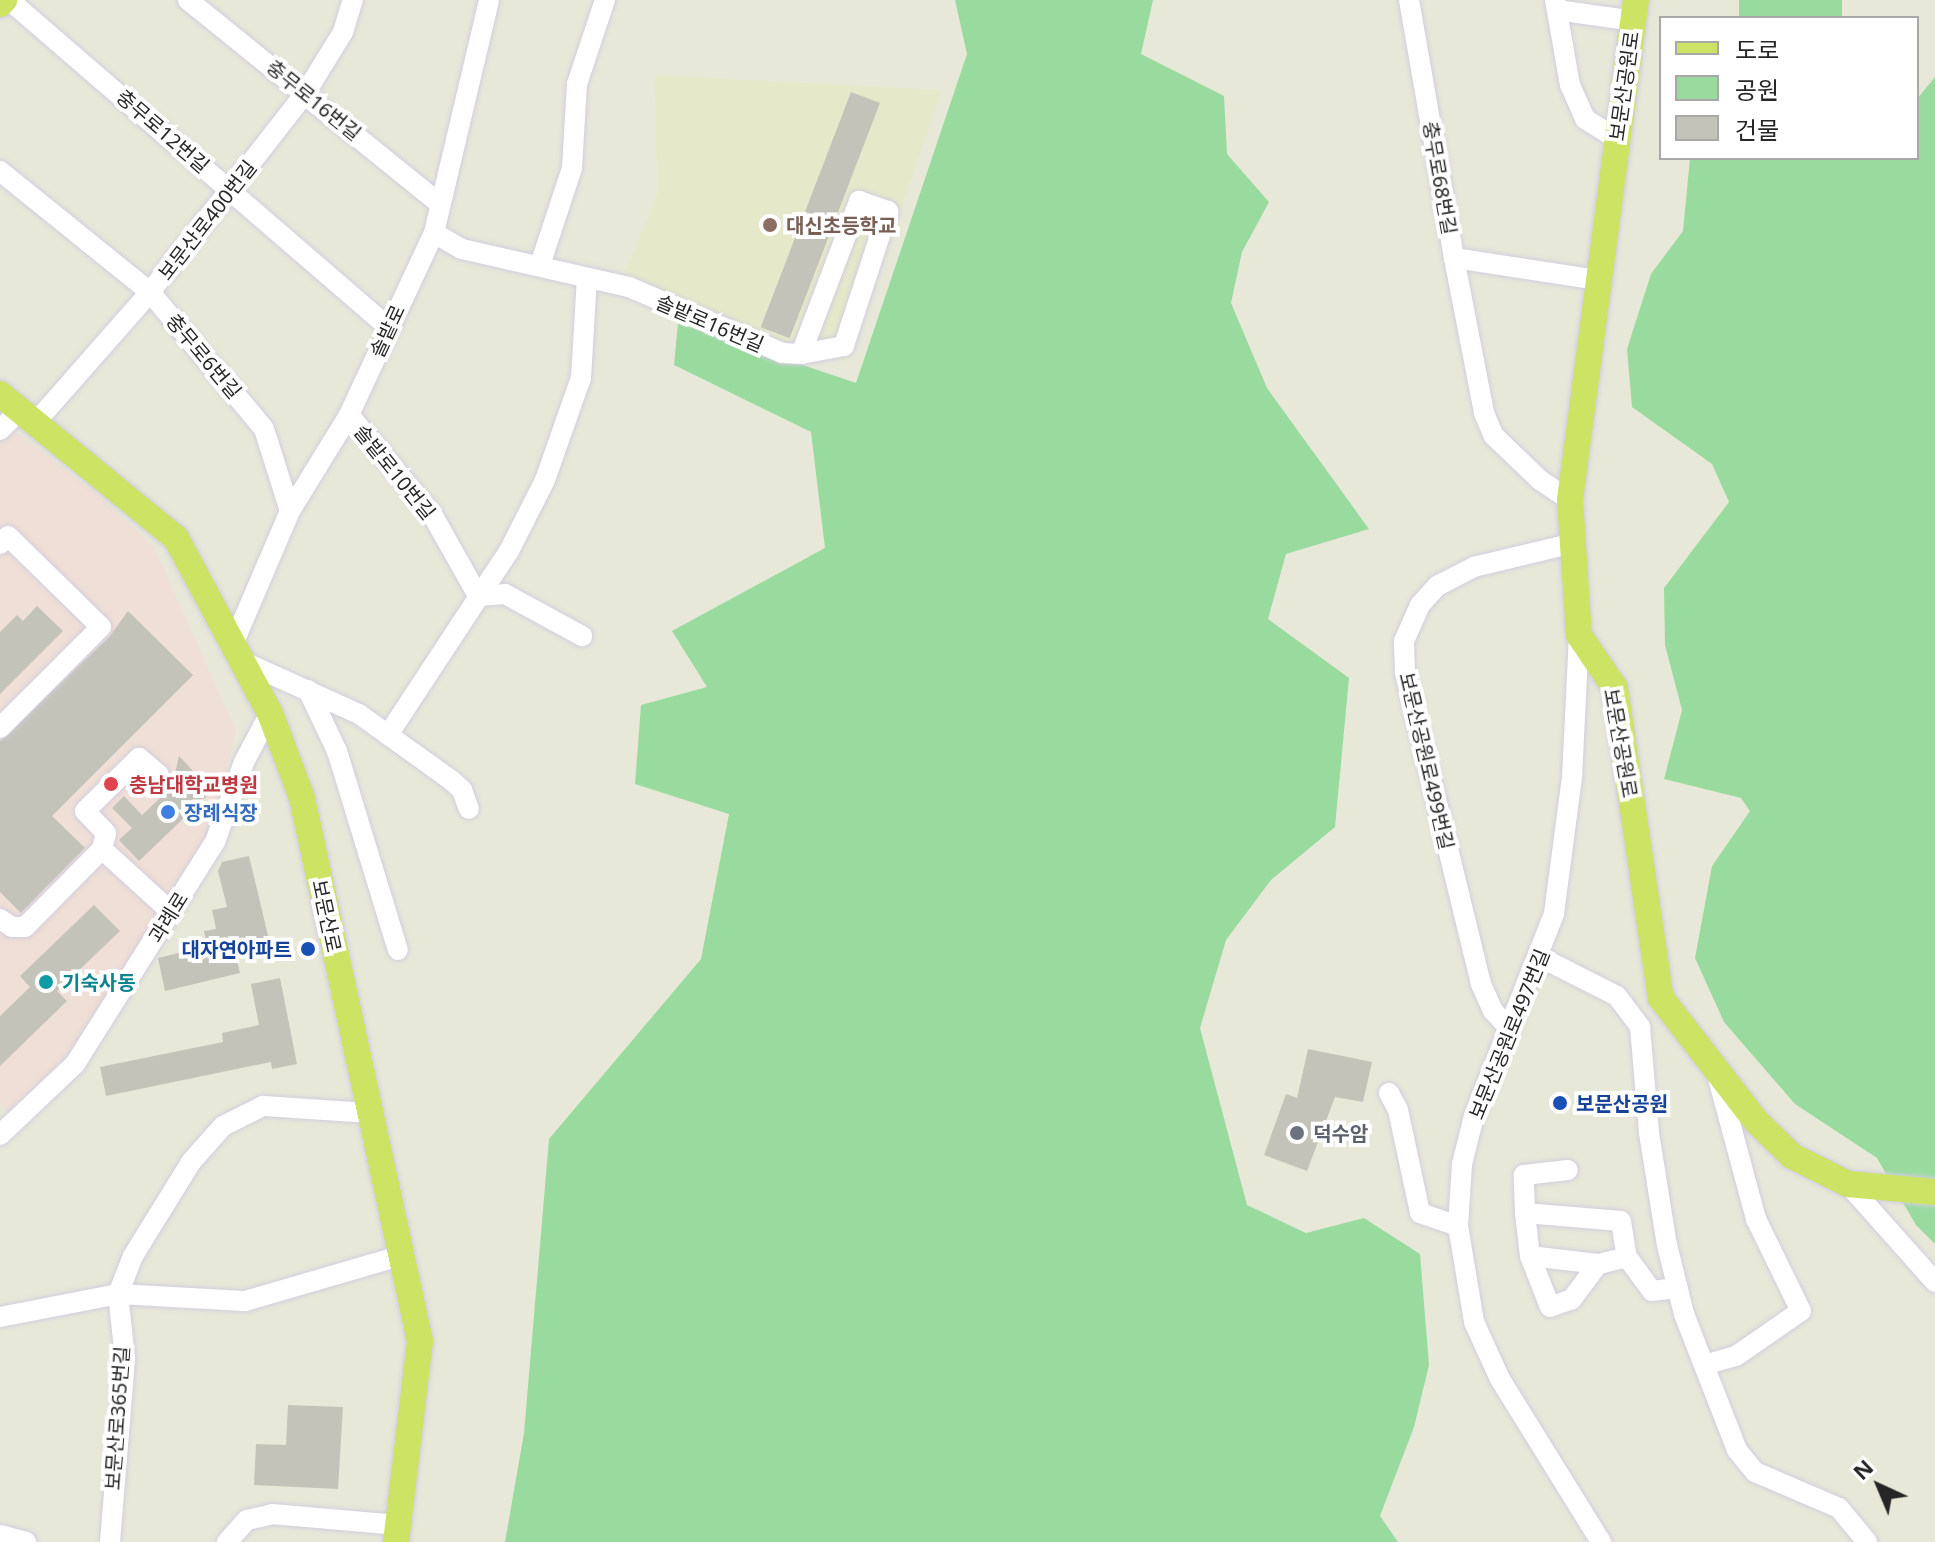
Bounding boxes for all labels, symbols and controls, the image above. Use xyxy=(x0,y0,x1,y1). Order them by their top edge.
legend xyxy=(1659,16,1919,160)
street label: 보문산공원로 xyxy=(1604,30,1644,142)
text: 도로 xyxy=(1735,33,1779,66)
street label: 충무로16번길 xyxy=(262,55,366,145)
text: 공원 xyxy=(1735,73,1779,106)
street label: 충무로12번길 xyxy=(112,84,214,178)
text: 건물 xyxy=(1735,113,1779,146)
street label: 충무로68번길 xyxy=(1418,119,1462,237)
street label: 보문산로400번길 xyxy=(153,156,261,284)
place label: 대신초등학교 xyxy=(786,213,896,237)
marker: 대신초등학교 xyxy=(761,216,779,234)
street label: 솔밭로16번길 xyxy=(652,290,768,356)
street label: 솔밭로 xyxy=(364,301,410,361)
street label: 충무로6번길 xyxy=(162,309,246,403)
street label: 솔밭로10번길 xyxy=(350,420,440,524)
street label: 보문산공원로499번길 xyxy=(1395,670,1459,852)
street label: 보문산공원로 xyxy=(1600,687,1642,799)
place label: 충남대학교병원 xyxy=(129,772,258,796)
marker: 충남대학교병원 xyxy=(100,773,122,795)
place label: 장례식장 xyxy=(184,800,258,824)
marker: 장례식장 xyxy=(159,803,177,821)
street label: 보문산로 xyxy=(308,878,346,954)
street label: 과례로 xyxy=(143,887,193,947)
place label: 대자연아파트 xyxy=(182,937,292,961)
marker: 대자연아파트 xyxy=(299,940,317,958)
street label: 보문산공원로497번길 xyxy=(1464,945,1554,1123)
place label: 기숙사동 xyxy=(62,970,136,994)
marker: 기숙사동 xyxy=(37,973,55,991)
place label: 보문산공원 xyxy=(1576,1091,1668,1115)
marker: 보문산공원 xyxy=(1551,1094,1569,1112)
place label: 덕수암 xyxy=(1313,1121,1368,1145)
marker: 덕수암 xyxy=(1288,1124,1306,1142)
street label: 보문산로365번길 xyxy=(100,1345,134,1491)
north arrow xyxy=(1839,1446,1919,1526)
text: N xyxy=(1845,1452,1879,1486)

